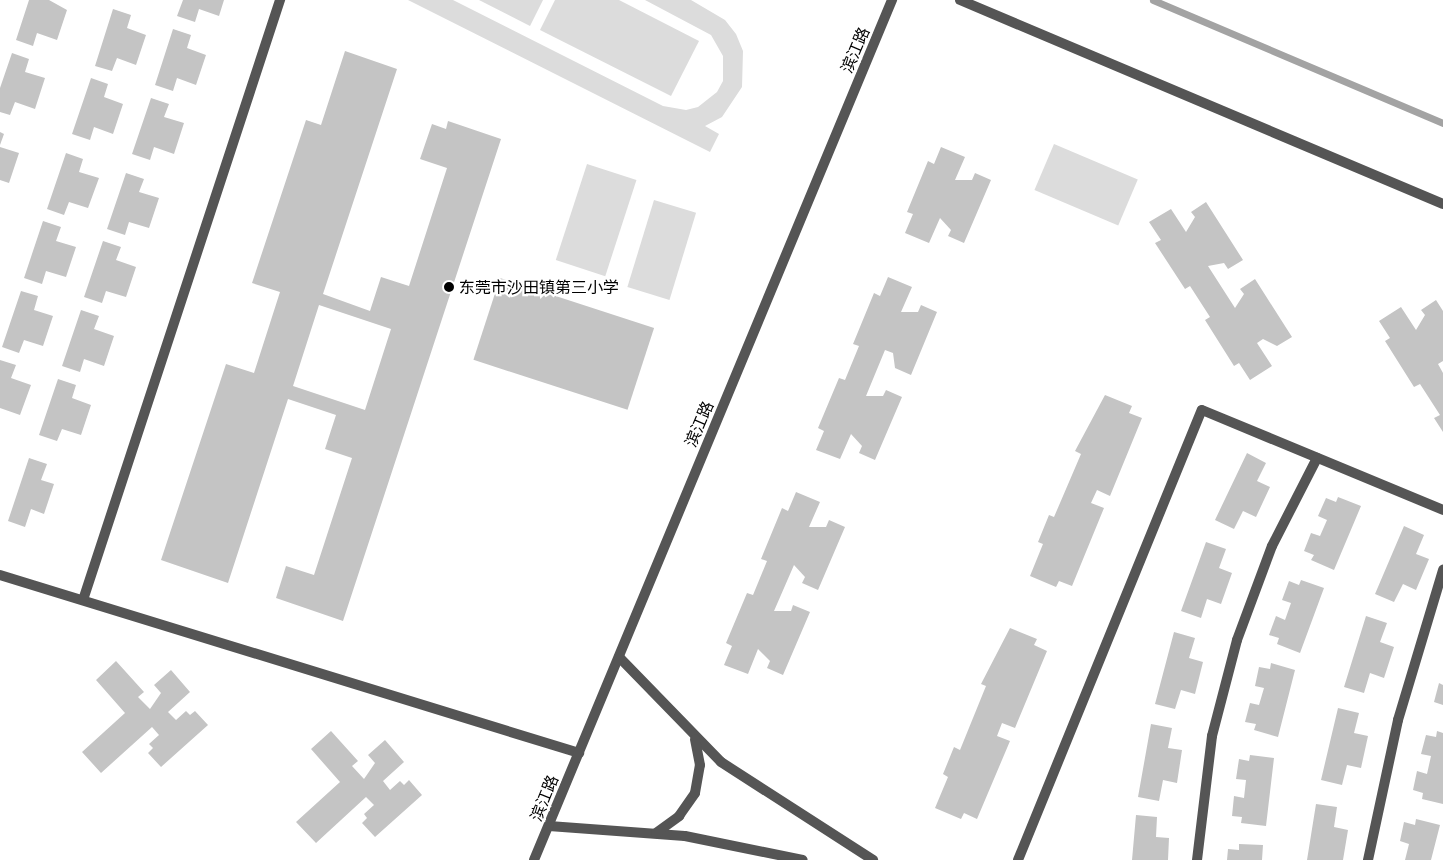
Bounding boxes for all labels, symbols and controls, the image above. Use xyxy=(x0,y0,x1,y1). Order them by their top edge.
street label: 滨江路 xyxy=(837,24,873,76)
place label: 东莞市沙田镇第三小学 xyxy=(459,277,619,297)
marker: 东莞市沙田镇第三小学 xyxy=(443,281,455,293)
street label: 滨江路 xyxy=(681,398,717,450)
street label: 滨江路 xyxy=(526,772,562,824)

